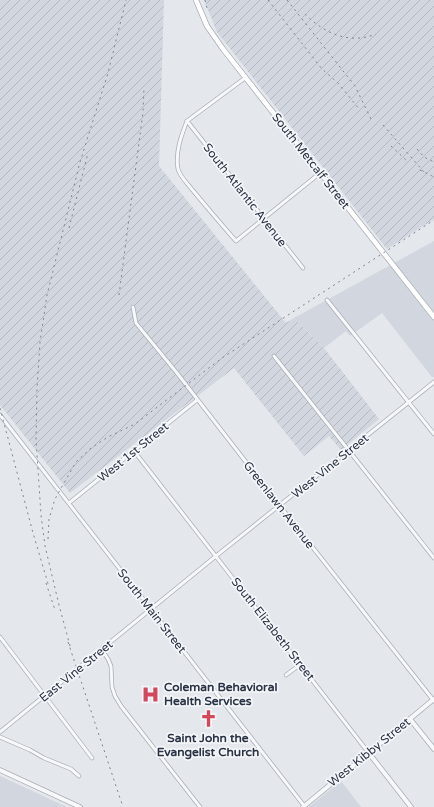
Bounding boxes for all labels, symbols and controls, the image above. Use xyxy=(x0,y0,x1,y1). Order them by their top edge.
street label: South Metcalf Street xyxy=(269,110,353,212)
street label: South Atlantic Avenue xyxy=(200,141,290,250)
street label: West 1st Street xyxy=(95,419,172,485)
street label: West Vine Street xyxy=(289,431,371,501)
street label: Greenlawn Avenue xyxy=(241,459,318,552)
street label: South Main Street xyxy=(115,566,189,656)
street label: South Elizabeth Street xyxy=(228,575,318,684)
street label: East Vine Street xyxy=(36,637,116,705)
place label: Coleman Behavioral Health Services xyxy=(164,680,277,708)
hospital icon: Coleman Behavioral Health Services xyxy=(141,684,161,704)
church icon: Saint John the Evangelist Church xyxy=(198,709,218,729)
street label: West Kibby Street xyxy=(325,714,413,789)
place label: Saint John the Evangelist Church xyxy=(157,731,259,760)

